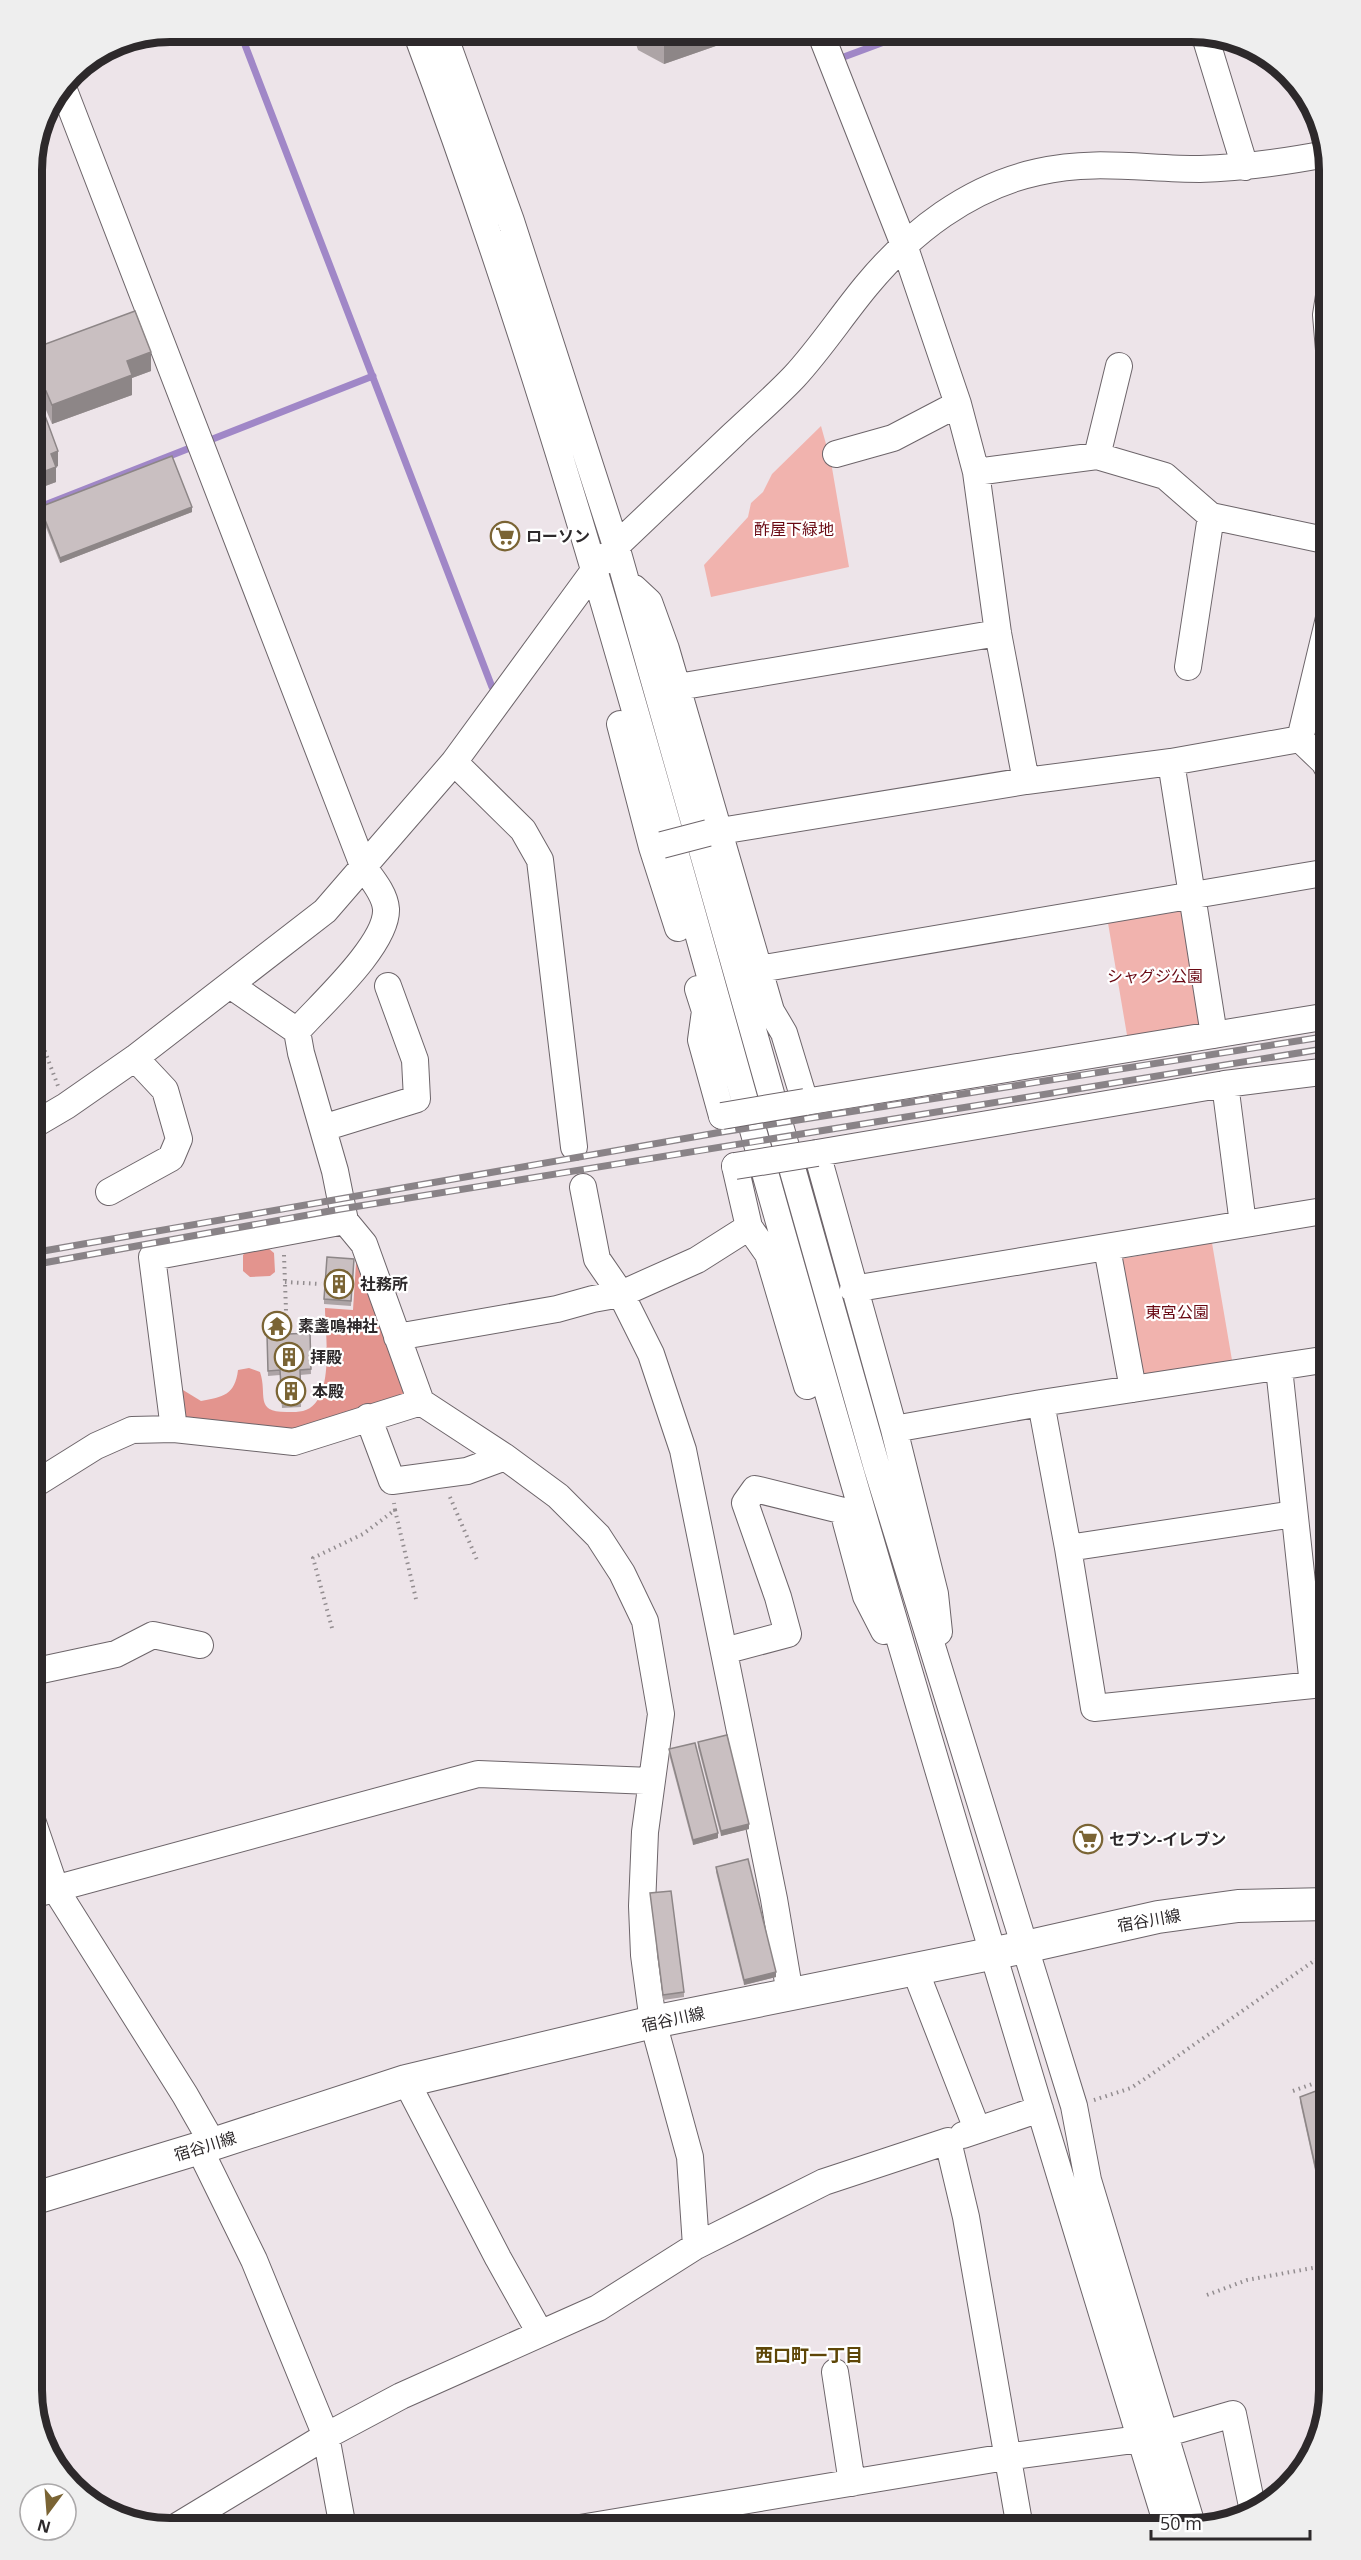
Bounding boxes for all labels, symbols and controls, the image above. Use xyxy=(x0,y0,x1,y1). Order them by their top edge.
park label: 酢屋下緑地 xyxy=(754,518,834,540)
supermarket icon: ローソン xyxy=(489,520,521,552)
place label: ローソン xyxy=(526,525,590,547)
park label: シャグジ公園 xyxy=(1107,965,1203,987)
building icon: 社務所 xyxy=(323,1268,355,1300)
place label: 社務所 xyxy=(360,1273,408,1295)
park label: 東宮公園 xyxy=(1145,1301,1209,1323)
temple icon: 素盞鳴神社 xyxy=(261,1310,293,1342)
place label: 素盞鳴神社 xyxy=(298,1315,378,1337)
building icon: 拝殿 xyxy=(273,1341,305,1373)
place label: 拝殿 xyxy=(310,1346,342,1368)
building icon: 本殿 xyxy=(275,1375,307,1407)
place label: 本殿 xyxy=(312,1380,344,1402)
supermarket icon: セブン-イレブン xyxy=(1072,1823,1104,1855)
place label: セブン-イレブン xyxy=(1109,1828,1226,1850)
street label: 宿谷川線 xyxy=(1116,1904,1182,1936)
street label: 宿谷川線 xyxy=(639,2002,707,2036)
street label: 宿谷川線 xyxy=(171,2126,239,2166)
district label: 西口町一丁目 xyxy=(755,2343,863,2367)
north arrow xyxy=(18,2482,78,2542)
scale bar xyxy=(1151,2503,1310,2541)
text: 50 m xyxy=(1160,2511,1202,2535)
text: N xyxy=(35,2514,53,2539)

